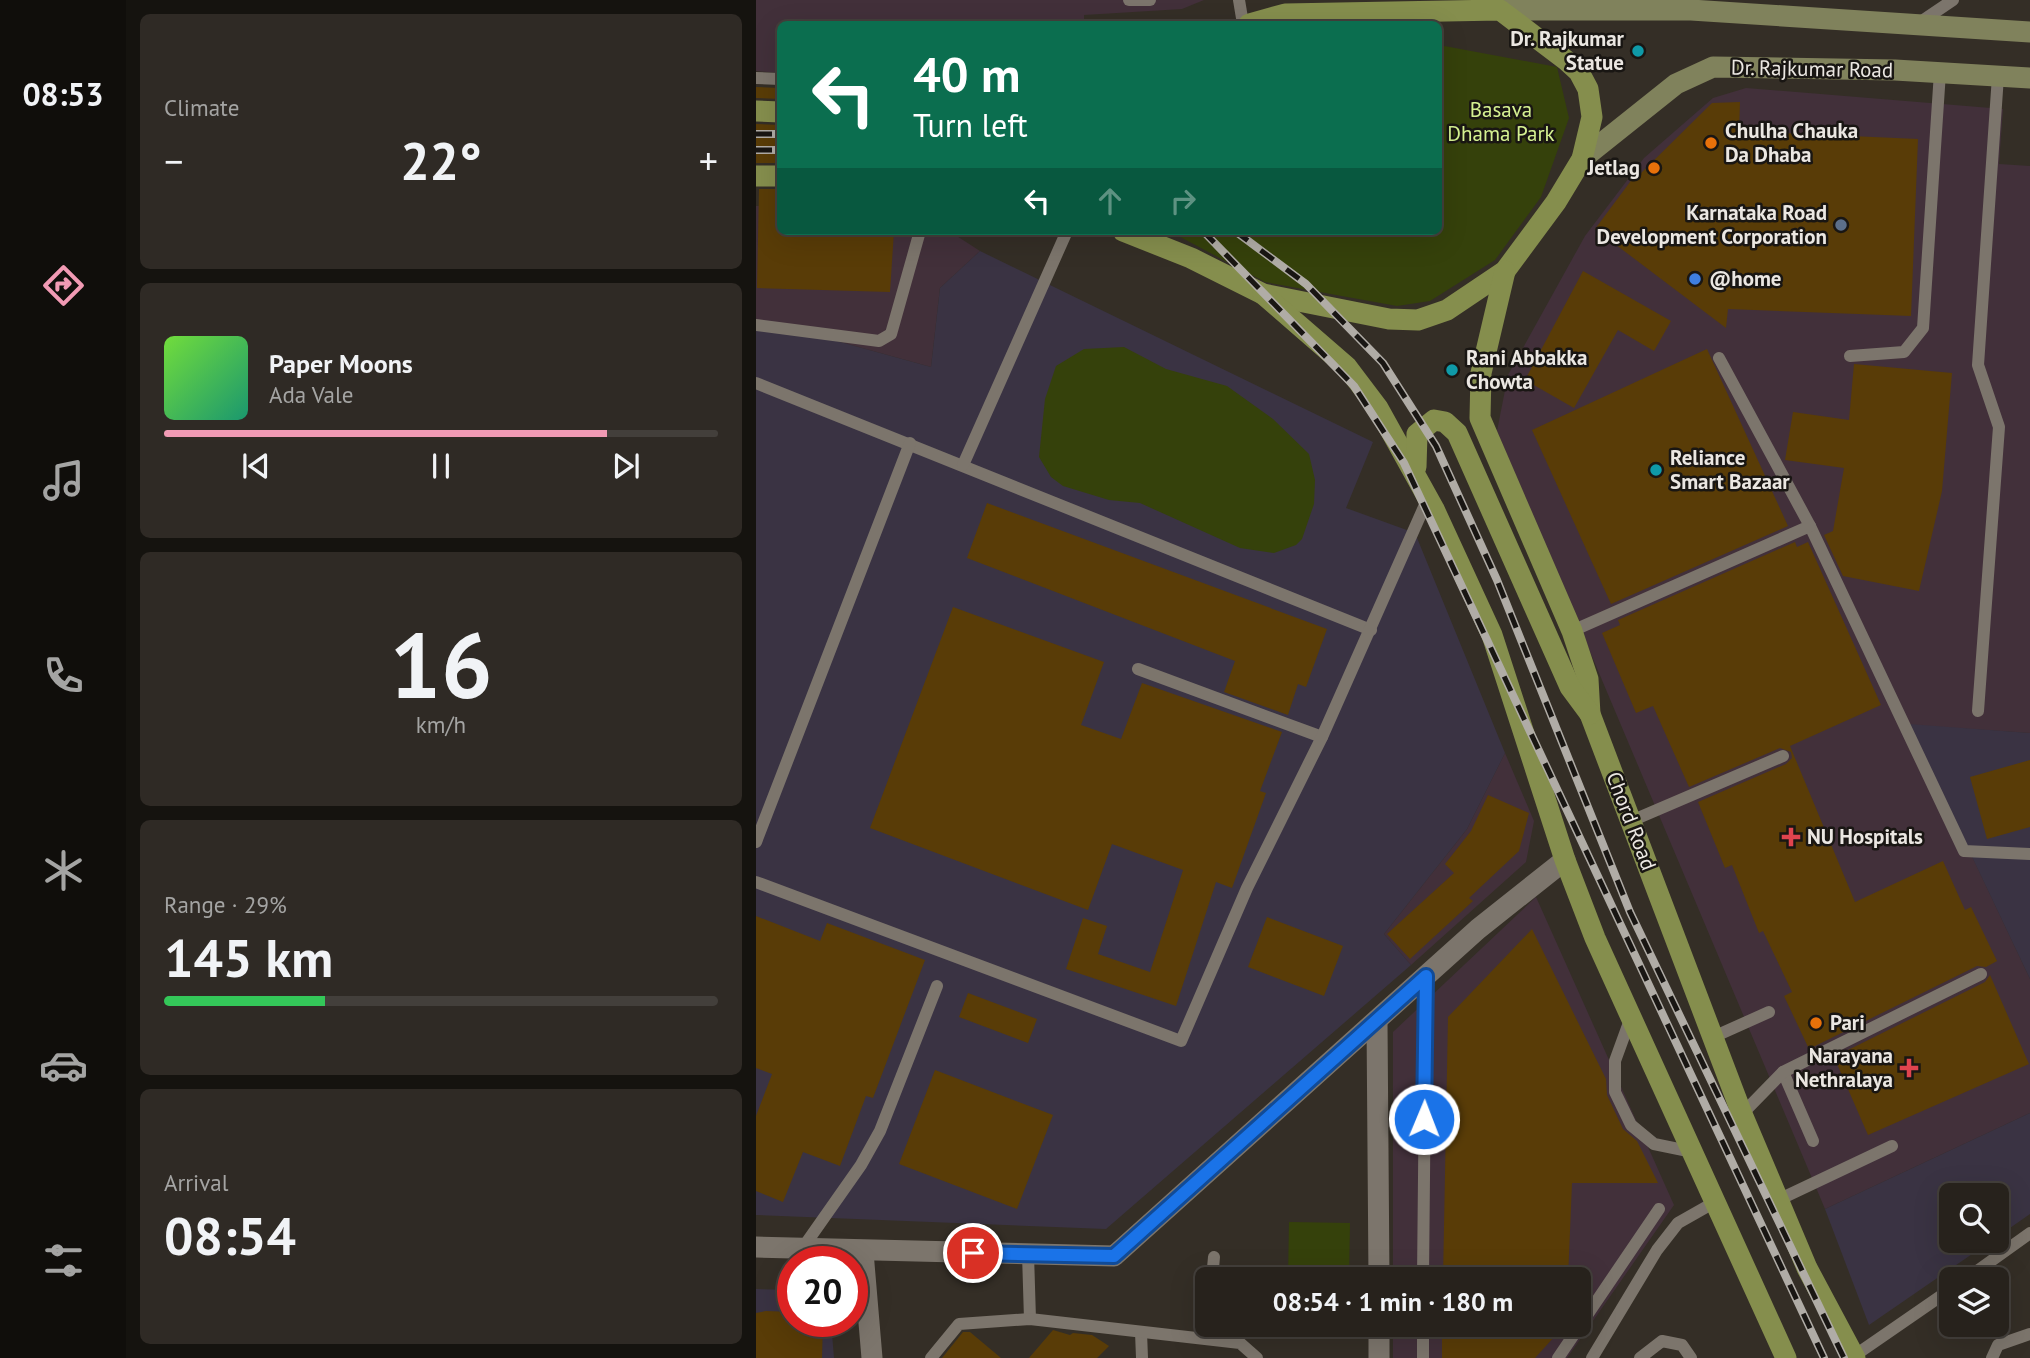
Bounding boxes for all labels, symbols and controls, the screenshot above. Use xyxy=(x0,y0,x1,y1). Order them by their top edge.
place label: Dr. Rajkumar Statue xyxy=(1510,25,1625,76)
text: 40 m xyxy=(913,42,1020,106)
marker: Dr. Rajkumar Statue xyxy=(1630,43,1646,59)
icon: left xyxy=(798,49,889,140)
street label: Dr. Rajkumar Road xyxy=(1731,54,1893,83)
text: 08:53 xyxy=(22,73,104,115)
text: Climate xyxy=(164,93,239,122)
park label: Basava Dhama Park xyxy=(1447,96,1555,147)
text: Turn left xyxy=(913,104,1028,146)
place label: Chulha Chauka Da Dhaba xyxy=(1725,117,1858,168)
text: 22° xyxy=(400,127,482,194)
marker: Chulha Chauka Da Dhaba xyxy=(1703,135,1719,151)
text: − xyxy=(164,136,183,185)
text: + xyxy=(699,136,718,185)
place label: Jetlag xyxy=(1586,154,1640,181)
marker: Jetlag xyxy=(1646,160,1662,176)
icon: left xyxy=(1018,182,1056,220)
icon: ahead xyxy=(1091,182,1129,220)
icon: right xyxy=(1164,182,1202,220)
place label: Karnataka Road Development Corporation xyxy=(1597,199,1827,250)
marker: Karnataka Road Development Corporation xyxy=(1833,217,1849,233)
icon: directions xyxy=(39,261,88,310)
place label: @home xyxy=(1709,265,1782,292)
marker: @home xyxy=(1687,271,1703,287)
place label: Rani Abbakka Chowta xyxy=(1466,344,1587,395)
text: Paper Moons xyxy=(269,347,413,380)
marker: Rani Abbakka Chowta xyxy=(1444,362,1460,378)
text: Ada Vale xyxy=(269,380,353,409)
place label: Reliance Smart Bazaar xyxy=(1670,444,1790,495)
icon: previous xyxy=(237,447,275,485)
icon: pause xyxy=(422,447,460,485)
icon: next xyxy=(607,447,645,485)
icon: music xyxy=(39,456,88,505)
marker: Reliance Smart Bazaar xyxy=(1648,462,1664,478)
text: 16 xyxy=(389,605,493,723)
icon: phone xyxy=(39,651,88,700)
text: km/h xyxy=(416,710,466,739)
street label: Chord Road xyxy=(1600,768,1663,874)
place label: NU Hospitals xyxy=(1807,823,1923,850)
marker: NU Hospitals xyxy=(1781,827,1801,847)
icon: climate xyxy=(39,846,88,895)
text: Range · 29% xyxy=(164,890,287,919)
text: 145 km xyxy=(164,924,333,991)
place label: Pari xyxy=(1830,1009,1865,1036)
marker: Pari xyxy=(1808,1015,1824,1031)
icon: car xyxy=(39,1041,88,1090)
place label: Narayana Nethralaya xyxy=(1795,1042,1893,1093)
marker: Narayana Nethralaya xyxy=(1899,1058,1919,1078)
position arrow xyxy=(1387,1082,1461,1156)
text: Arrival xyxy=(164,1168,228,1197)
map controls xyxy=(1939,1183,2009,1337)
button: search xyxy=(1939,1183,2009,1253)
text: 08:54 xyxy=(164,1202,296,1269)
pin xyxy=(943,1223,1003,1283)
icon: arrive xyxy=(954,1234,992,1272)
icon: filters xyxy=(39,1236,88,1285)
speed limit sign: 20 xyxy=(777,1246,868,1337)
button: layers xyxy=(1939,1267,2009,1337)
text: 08:54 · 1 min · 180 m xyxy=(1273,1285,1513,1318)

